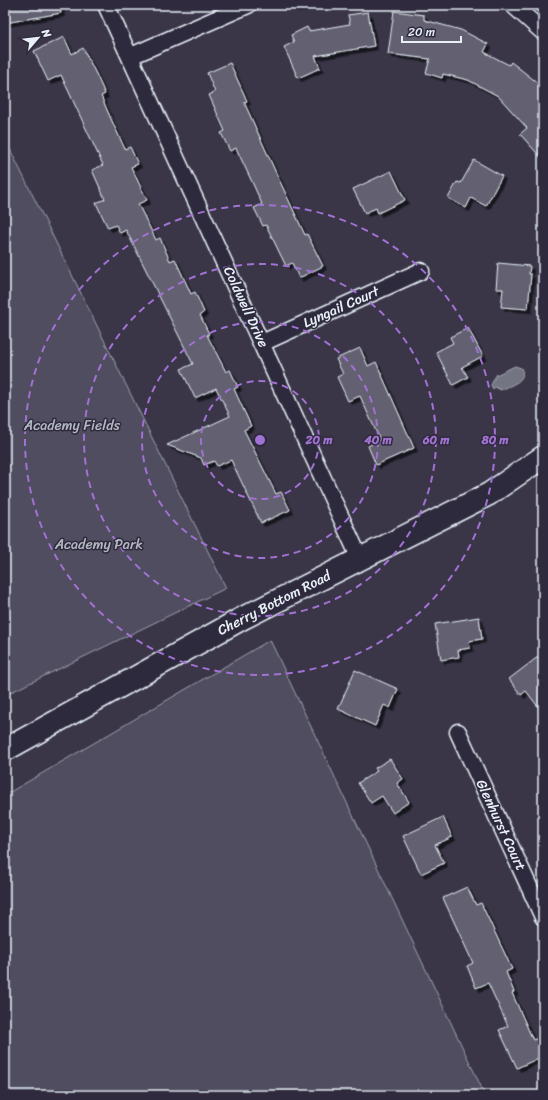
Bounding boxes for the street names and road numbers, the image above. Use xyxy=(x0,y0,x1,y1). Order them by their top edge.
street label: Coldwell Drive xyxy=(216,262,276,352)
street label: Lyngail Court xyxy=(299,278,385,335)
street label: Cherry Bottom Road xyxy=(213,563,337,642)
street label: Glenhurst Court xyxy=(469,775,533,875)

